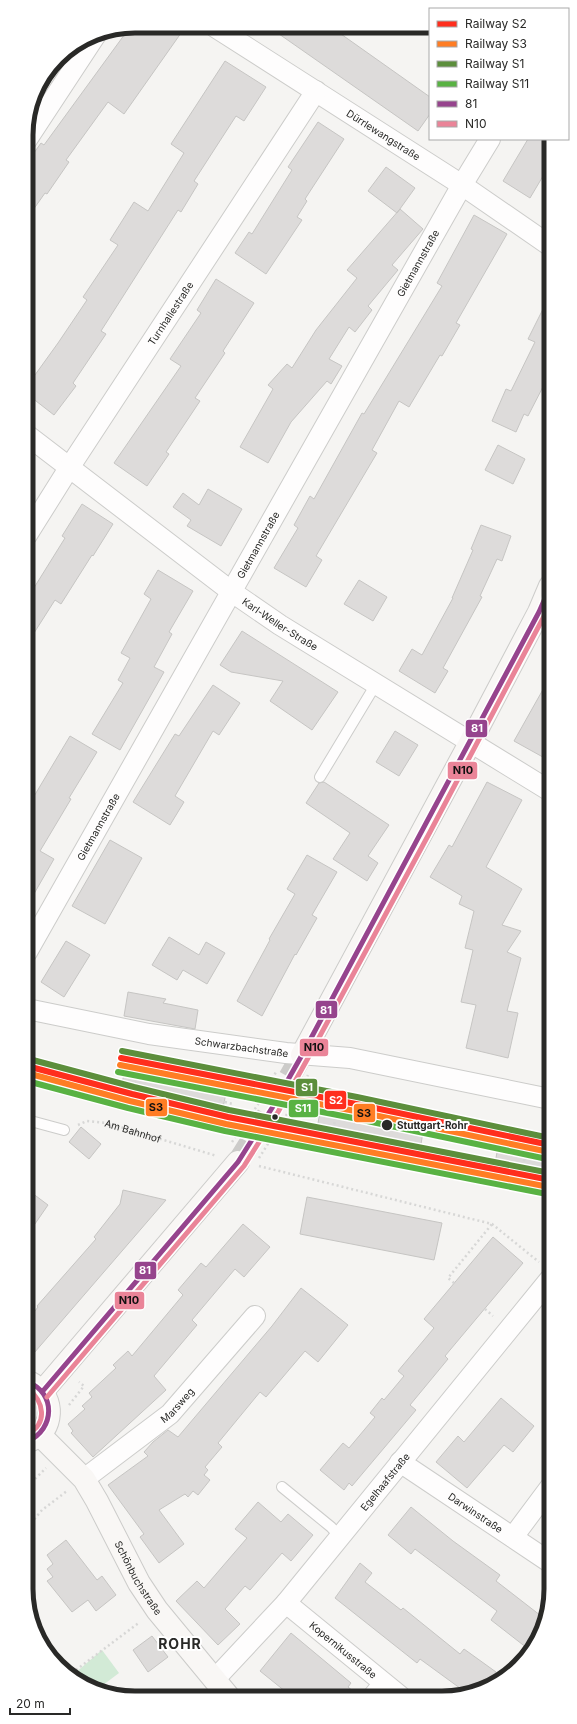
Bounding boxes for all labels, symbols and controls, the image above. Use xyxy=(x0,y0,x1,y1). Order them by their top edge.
legend xyxy=(429,8,569,140)
text: Railway S2 xyxy=(465,16,527,31)
text: Railway S3 xyxy=(465,36,527,51)
text: Railway S1 xyxy=(465,56,524,71)
text: Railway S11 xyxy=(465,76,529,91)
text: 81 xyxy=(465,96,477,111)
street label: Dürrlewangstraße xyxy=(344,107,423,163)
text: N10 xyxy=(465,116,487,131)
street label: Gietmannstraße xyxy=(394,227,442,299)
street label: Turnhallestraße xyxy=(145,279,196,347)
street label: Gietmannstraße xyxy=(234,509,282,581)
street label: Karl-Weller-Straße xyxy=(240,595,320,653)
line badge: 81 xyxy=(465,719,488,738)
text: 81 xyxy=(471,721,483,735)
line badge: N10 xyxy=(447,761,478,780)
text: N10 xyxy=(453,763,473,777)
street label: Gietmannstraße xyxy=(74,791,122,862)
line badge: 81 xyxy=(315,1000,338,1019)
text: 81 xyxy=(320,1003,332,1017)
street label: Schwarzbachstraße xyxy=(194,1034,289,1059)
line badge: N10 xyxy=(299,1038,329,1057)
text: N10 xyxy=(304,1040,324,1054)
line badge: S1 xyxy=(295,1078,318,1097)
text: S1 xyxy=(301,1080,313,1094)
line badge: S2 xyxy=(324,1090,347,1110)
text: S2 xyxy=(329,1093,343,1107)
line badge: S3 xyxy=(145,1098,168,1117)
line badge: S11 xyxy=(288,1099,319,1118)
text: S3 xyxy=(149,1100,163,1114)
text: S11 xyxy=(295,1101,312,1115)
line badge: S3 xyxy=(353,1103,376,1123)
text: S3 xyxy=(357,1106,371,1120)
unlabelled marker xyxy=(270,1112,280,1122)
street label: Am Bahnhof xyxy=(103,1117,163,1145)
marker: Stuttgart-Rohr xyxy=(380,1118,394,1132)
place label: Stuttgart-Rohr xyxy=(397,1119,468,1132)
line badge: 81 xyxy=(134,1261,157,1280)
text: 81 xyxy=(139,1263,151,1277)
line badge: N10 xyxy=(114,1291,145,1310)
text: N10 xyxy=(119,1293,139,1307)
street label: Marsweg xyxy=(158,1385,196,1425)
street label: Egelhaafstraße xyxy=(358,1450,412,1513)
street label: Darwinstraße xyxy=(446,1490,505,1535)
street label: Schönbuchstraße xyxy=(112,1539,165,1617)
street label: Kopernikusstraße xyxy=(307,1619,380,1681)
district label: ROHR xyxy=(158,1635,202,1652)
scale bar xyxy=(10,1690,70,1716)
text: 20 m xyxy=(16,1696,45,1711)

